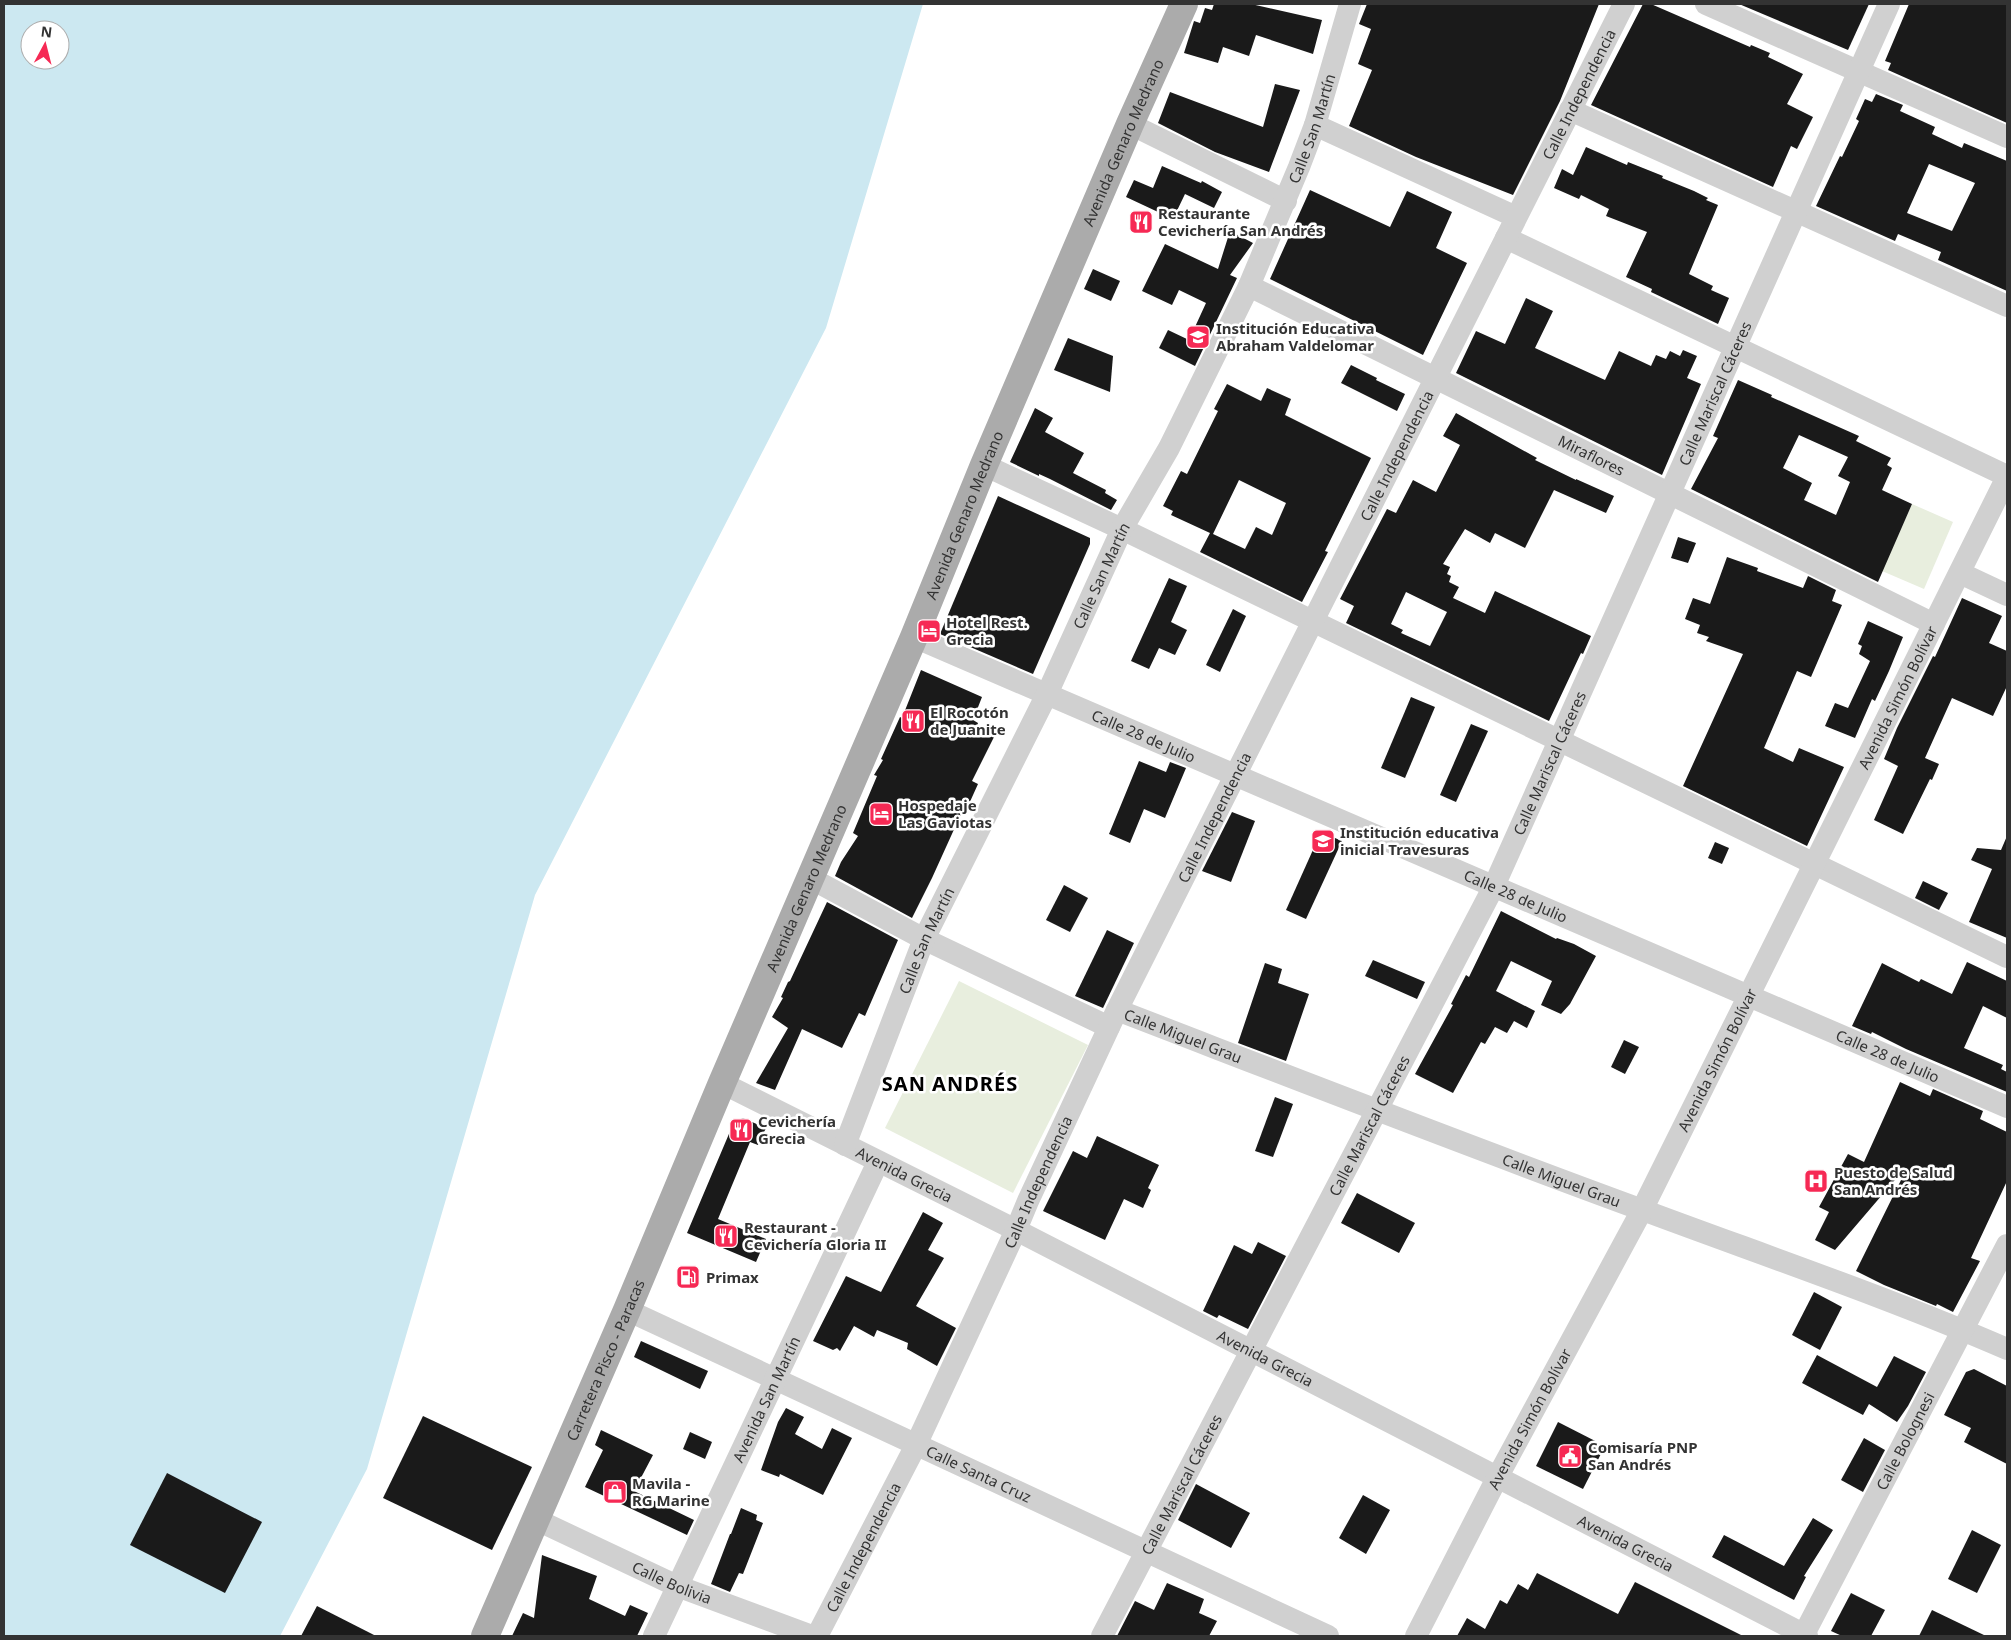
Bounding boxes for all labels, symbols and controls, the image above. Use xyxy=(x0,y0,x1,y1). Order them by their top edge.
north arrow xyxy=(20,20,70,70)
text: N xyxy=(40,21,53,42)
street label: Calle Independencia xyxy=(1537,25,1620,163)
street label: Avenida Genaro Medrano xyxy=(1077,56,1168,229)
street label: Calle San Martín xyxy=(1283,71,1339,186)
place label: Restaurante Cevichería San Andrés xyxy=(1158,203,1323,240)
restaurant icon: Restaurante Cevichería San Andrés xyxy=(1128,209,1154,235)
place label: Institución Educativa Abraham Valdelomar xyxy=(1216,318,1375,355)
street label: Calle Mariscal Cáceres xyxy=(1674,318,1756,469)
school or university icon: Institución Educativa Abraham Valdelomar xyxy=(1185,324,1211,350)
street label: Calle Independencia xyxy=(1355,387,1438,524)
street label: Avenida Genaro Medrano xyxy=(920,428,1007,602)
street label: Miraflores xyxy=(1555,430,1628,480)
street label: Calle San Martín xyxy=(1068,519,1134,632)
place label: Hotel Rest. Grecia xyxy=(946,612,1028,649)
hotel icon: Hotel Rest. Grecia xyxy=(916,618,942,644)
street label: Avenida Simón Bolívar xyxy=(1853,622,1941,772)
street label: Calle Mariscal Cáceres xyxy=(1508,688,1590,838)
place label: El Rocotón de Juanite xyxy=(930,702,1009,739)
street label: Calle 28 de Julio xyxy=(1089,705,1199,767)
restaurant icon: El Rocotón de Juanite xyxy=(900,708,926,734)
street label: Calle Independencia xyxy=(1173,749,1255,886)
place label: Hospedaje Las Gaviotas xyxy=(898,795,992,832)
street label: Avenida Genaro Medrano xyxy=(761,801,851,975)
hotel icon: Hospedaje Las Gaviotas xyxy=(868,801,894,827)
place label: Institución educativa inicial Travesuras xyxy=(1340,822,1499,859)
school or university icon: Institución educativa inicial Travesuras xyxy=(1310,828,1336,854)
street label: Calle 28 de Julio xyxy=(1461,865,1571,927)
street label: Calle San Martín xyxy=(894,884,958,997)
street label: Avenida Simón Bolívar xyxy=(1673,985,1761,1135)
street label: Calle Miguel Grau xyxy=(1121,1004,1245,1067)
street label: Calle 28 de Julio xyxy=(1833,1025,1943,1087)
street label: Calle Mariscal Cáceres xyxy=(1324,1052,1414,1199)
district label: SAN ANDRÉS xyxy=(882,1070,1018,1097)
place label: Cevichería Grecia xyxy=(758,1111,836,1148)
street label: Calle Independencia xyxy=(999,1112,1076,1251)
restaurant icon: Cevichería Grecia xyxy=(728,1117,754,1143)
street label: Avenida Grecia xyxy=(853,1142,956,1207)
street label: Calle Miguel Grau xyxy=(1500,1149,1624,1211)
place label: Puesto de Salud San Andrés xyxy=(1834,1162,1953,1199)
hospital icon: Puesto de Salud San Andrés xyxy=(1803,1168,1829,1194)
place label: Restaurant - Cevichería Gloria II xyxy=(744,1217,886,1254)
restaurant icon: Restaurant - Cevichería Gloria II xyxy=(713,1223,739,1249)
fuel station icon: Primax xyxy=(675,1264,701,1290)
place label: Primax xyxy=(706,1267,759,1287)
street label: Carretera Pisco - Paracas xyxy=(561,1276,649,1444)
street label: Avenida Grecia xyxy=(1214,1325,1317,1391)
street label: Avenida San Martín xyxy=(728,1333,804,1465)
street label: Avenida Simón Bolívar xyxy=(1483,1345,1575,1493)
street label: Calle Bolognesi xyxy=(1871,1389,1939,1493)
street label: Calle Mariscal Cáceres xyxy=(1136,1411,1226,1558)
place label: Comisaría PNP San Andrés xyxy=(1588,1437,1698,1474)
street label: Calle Santa Cruz xyxy=(923,1441,1035,1507)
public building icon: Comisaría PNP San Andrés xyxy=(1557,1443,1583,1469)
place label: Mavila - RG Marine xyxy=(632,1473,710,1510)
shop icon: Mavila - RG Marine xyxy=(602,1479,628,1505)
street label: Calle Independencia xyxy=(821,1479,905,1616)
street label: Avenida Grecia xyxy=(1574,1510,1677,1576)
street label: Calle Bolivia xyxy=(629,1556,714,1608)

